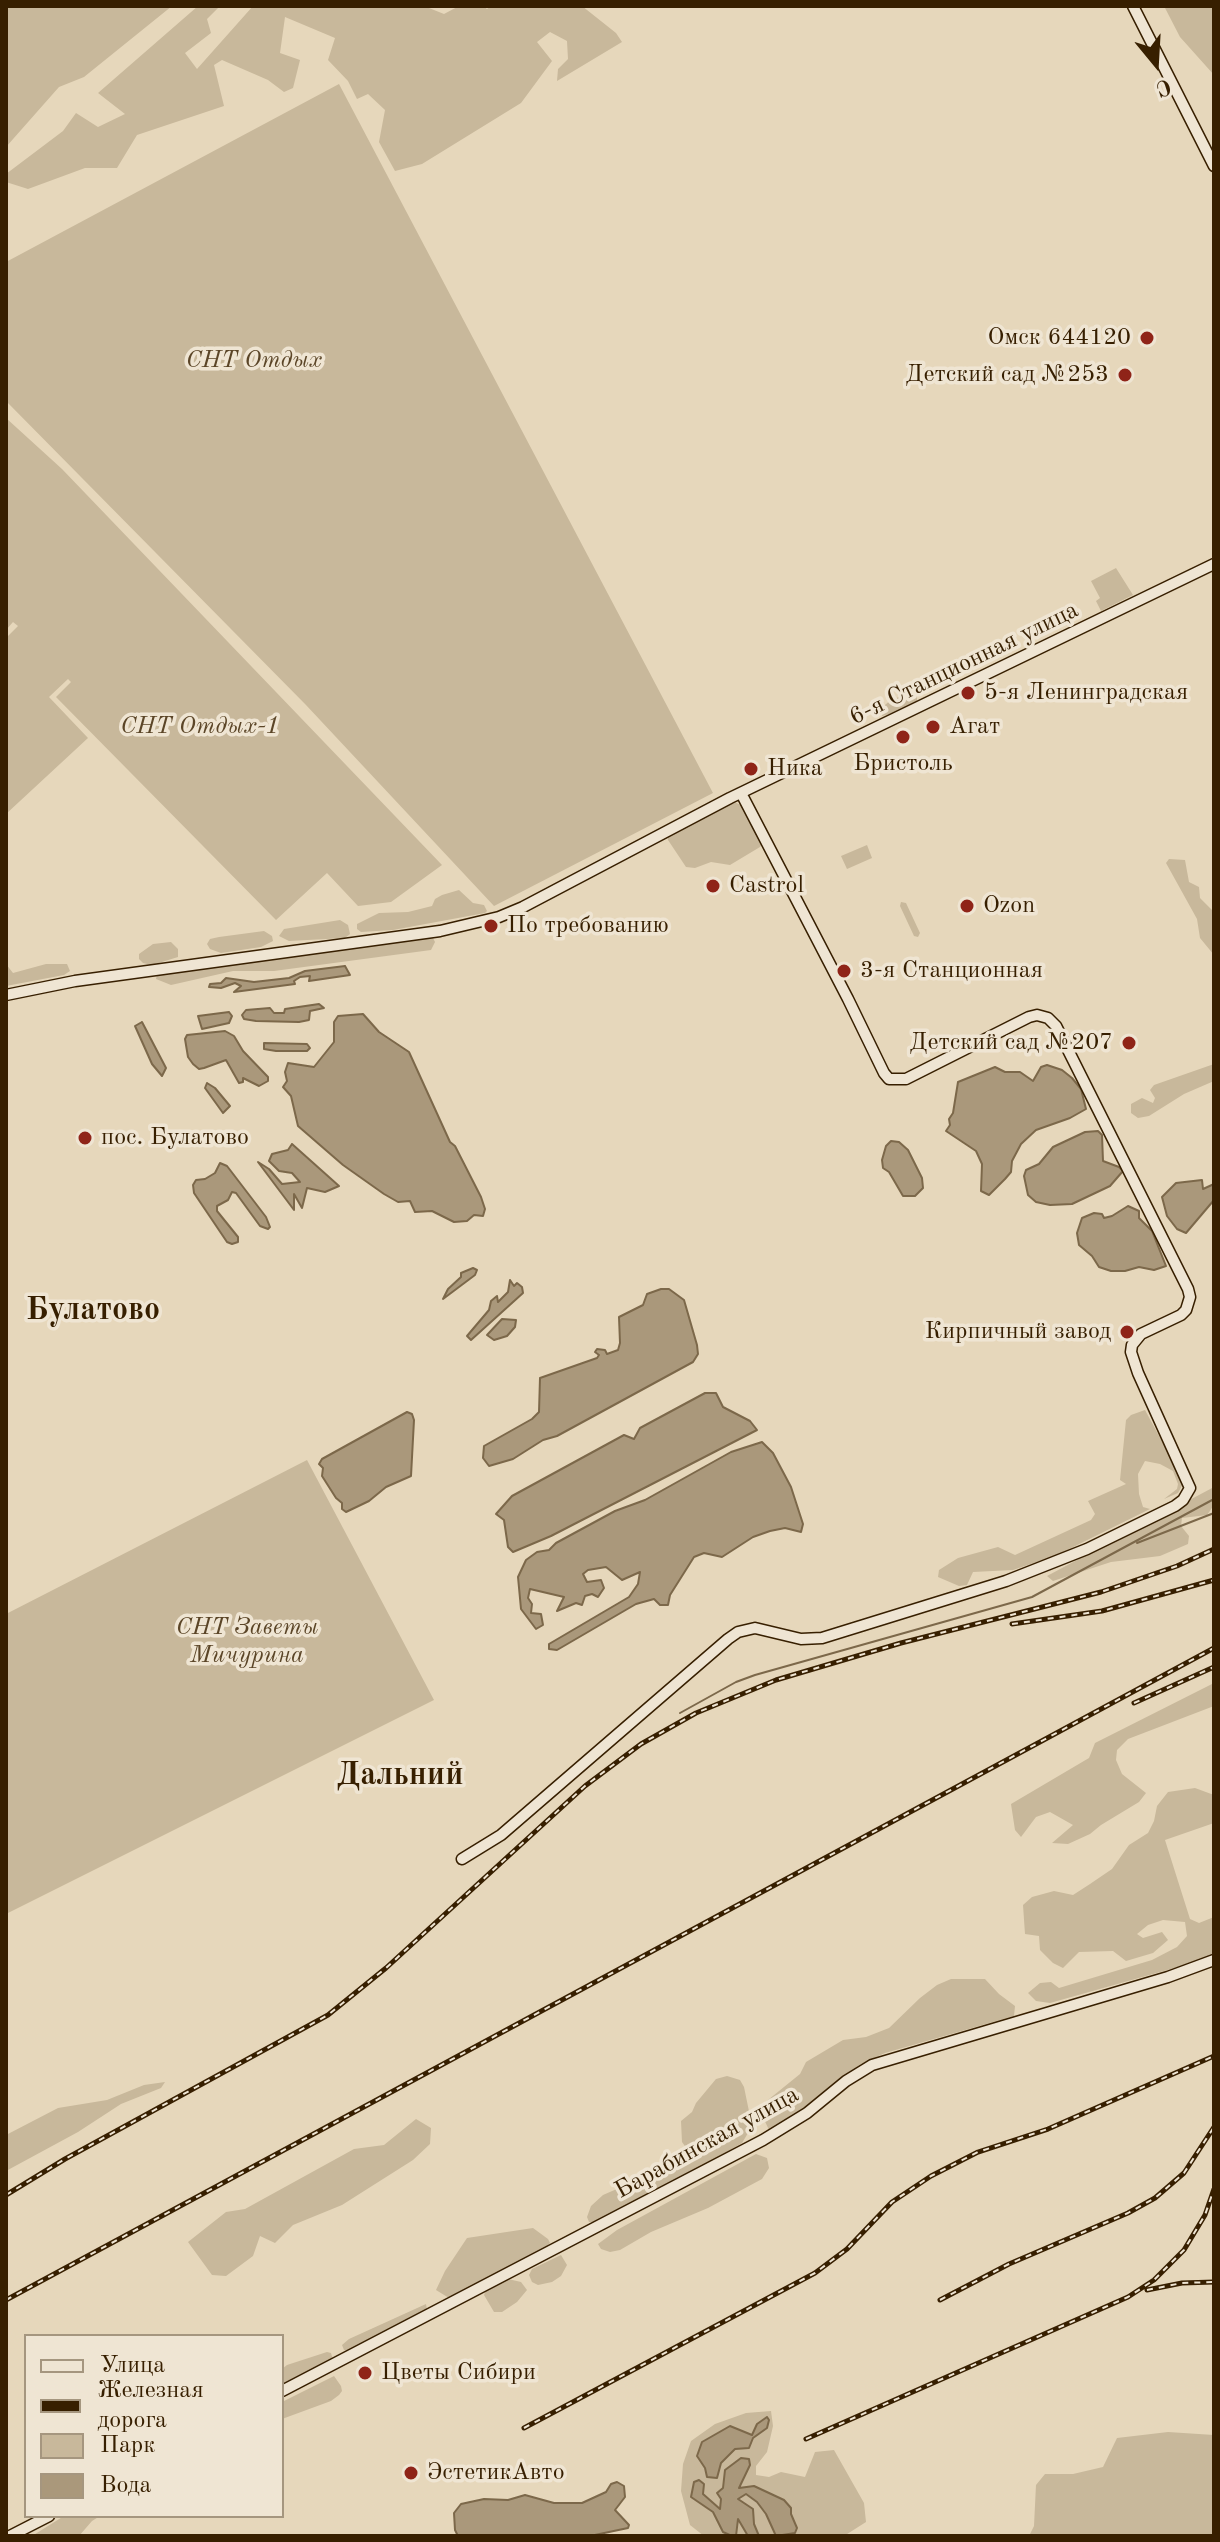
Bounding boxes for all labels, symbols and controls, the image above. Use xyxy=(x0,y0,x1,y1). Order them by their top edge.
north arrow xyxy=(1116,24,1196,104)
text: С xyxy=(1153,74,1174,100)
place label: Омск 644120 xyxy=(988,324,1131,352)
marker: Омск 644120 xyxy=(1138,329,1156,347)
park label: СНТ Отдых xyxy=(186,347,322,375)
place label: Детский сад №253 xyxy=(906,361,1109,389)
marker: Детский сад №253 xyxy=(1116,366,1134,384)
street label: 6-я Станционная улица xyxy=(845,596,1083,732)
place label: 5-я Ленинградская xyxy=(984,679,1188,707)
marker: 5-я Ленинградская xyxy=(959,684,977,702)
park label: СНТ Отдых-1 xyxy=(120,713,280,741)
place label: Агат xyxy=(949,713,1000,741)
marker: Агат xyxy=(924,718,942,736)
marker: Бристоль xyxy=(894,728,912,746)
place label: Бристоль xyxy=(853,750,953,778)
place label: Ника xyxy=(767,755,823,783)
marker: Ника xyxy=(742,760,760,778)
place label: Castrol xyxy=(729,872,804,900)
marker: Castrol xyxy=(704,877,722,895)
place label: Ozon xyxy=(983,892,1035,920)
marker: Ozon xyxy=(958,897,976,915)
place label: По требованию xyxy=(507,912,669,940)
marker: По требованию xyxy=(482,917,500,935)
place label: 3-я Станционная xyxy=(860,957,1043,985)
marker: 3-я Станционная xyxy=(835,962,853,980)
place label: Детский сад №207 xyxy=(910,1029,1113,1057)
marker: Детский сад №207 xyxy=(1120,1034,1138,1052)
place label: пос. Булатово xyxy=(101,1124,249,1152)
marker: пос. Булатово xyxy=(76,1129,94,1147)
district label: Булатово xyxy=(26,1292,160,1330)
place label: Кирпичный завод xyxy=(925,1318,1111,1346)
marker: Кирпичный завод xyxy=(1118,1323,1136,1341)
park label: СНТ Заветы Мичурина xyxy=(176,1614,318,1670)
district label: Дальний xyxy=(337,1757,463,1795)
street label: Барабинская улица xyxy=(610,2080,804,2206)
legend xyxy=(24,2334,284,2518)
text: Улица xyxy=(100,2354,165,2378)
place label: Цветы Сибири xyxy=(381,2359,536,2387)
marker: Цветы Сибири xyxy=(356,2364,374,2382)
text: Железная дорога xyxy=(97,2379,204,2433)
text: Парк xyxy=(100,2434,155,2458)
place label: ЭстетикАвто xyxy=(427,2459,565,2487)
marker: ЭстетикАвто xyxy=(402,2464,420,2482)
text: Вода xyxy=(100,2474,151,2498)

